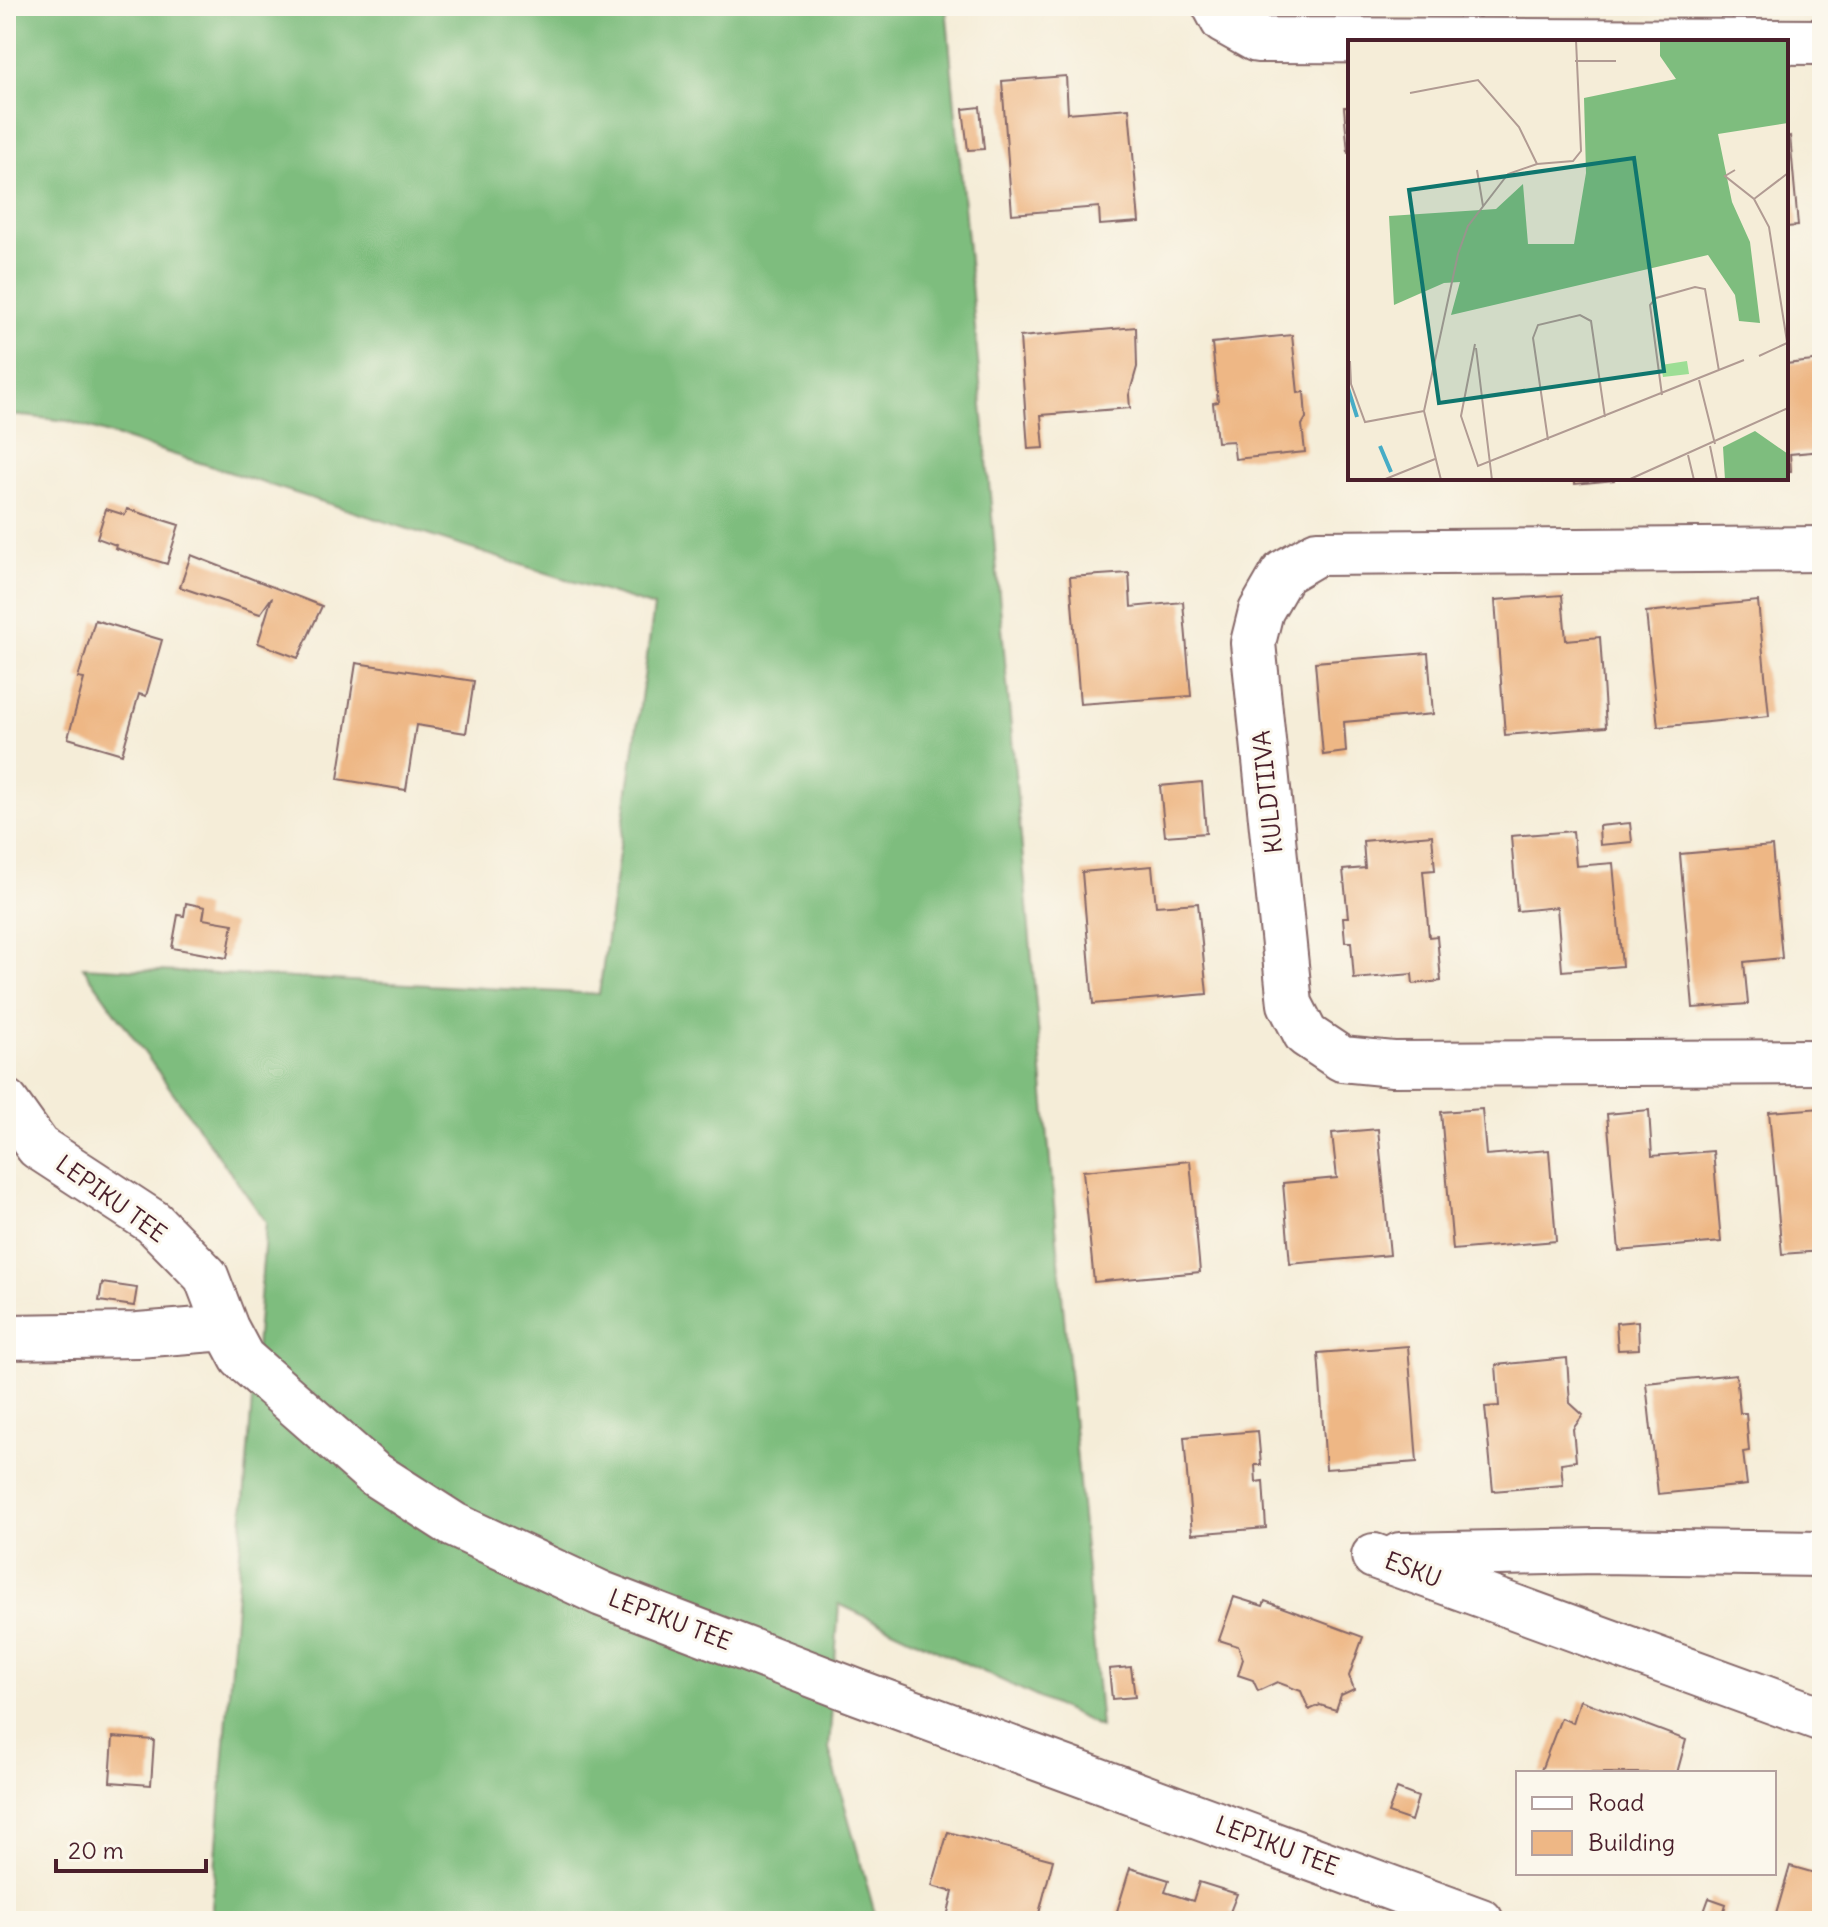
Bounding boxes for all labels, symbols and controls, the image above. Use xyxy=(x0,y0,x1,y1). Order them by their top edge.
inset map xyxy=(1348,40,1788,480)
street label: KULDTIIVA xyxy=(1246,729,1288,855)
street label: LEPIKU TEE xyxy=(50,1148,173,1248)
street label: ESKU xyxy=(1381,1545,1446,1594)
street label: LEPIKU TEE xyxy=(605,1582,736,1656)
legend xyxy=(1516,1771,1776,1875)
text: Road xyxy=(1588,1787,1644,1817)
street label: LEPIKU TEE xyxy=(1211,1809,1343,1881)
scale bar xyxy=(56,1823,206,1873)
text: Building xyxy=(1588,1827,1675,1857)
text: 20 m xyxy=(68,1835,124,1865)

